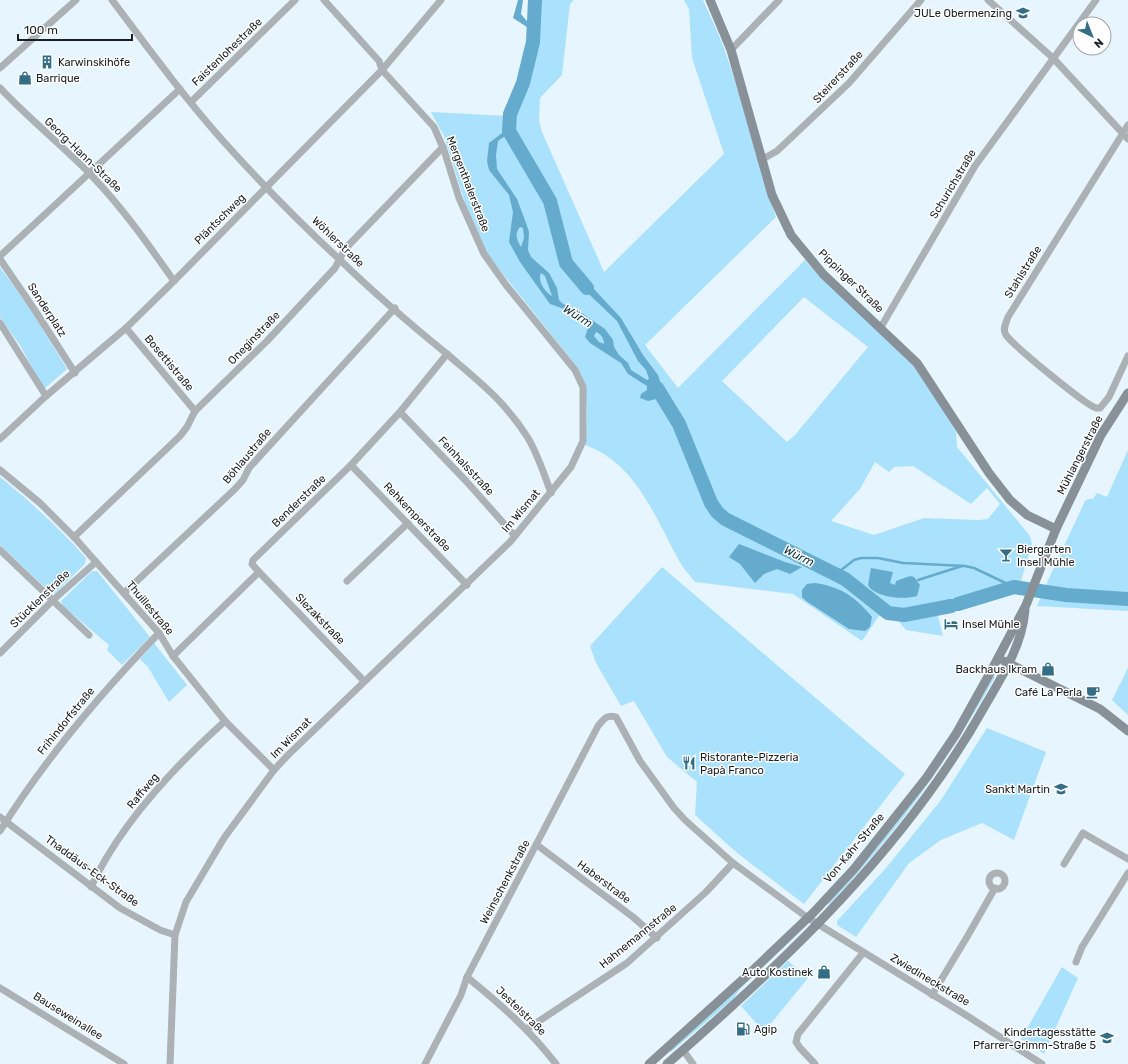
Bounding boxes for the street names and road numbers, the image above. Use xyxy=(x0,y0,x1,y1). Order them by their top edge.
street label: Faistenlohestraße xyxy=(189,15,265,89)
street label: Steirerstraße xyxy=(810,48,866,106)
street label: Georg-Hann-Straße xyxy=(42,115,124,195)
street label: Mergenthalerstraße xyxy=(444,134,492,234)
street label: Schurichstraße xyxy=(927,147,979,221)
street label: Pläntschweg xyxy=(192,191,248,247)
street label: Wöhlerstraße xyxy=(309,214,367,270)
street label: Stahlstraße xyxy=(1002,243,1044,301)
street label: Pippinger Straße xyxy=(816,247,886,315)
street label: Sanderplatz xyxy=(25,281,69,340)
street label: Oneginstraße xyxy=(225,309,283,367)
street label: Bosettistraße xyxy=(142,332,196,394)
street label: Mühlangerstraße xyxy=(1054,413,1106,497)
street label: Böhlaustraße xyxy=(220,426,274,486)
street label: Feinhalsstraße xyxy=(435,434,497,498)
street label: Benderstraße xyxy=(269,472,329,530)
street label: Rehkemperstraße xyxy=(381,480,453,554)
street label: Im Wismat xyxy=(499,486,543,535)
street label: Stücklenstraße xyxy=(8,567,72,631)
street label: Thuillestraße xyxy=(124,578,176,638)
street label: Slezakstraße xyxy=(293,591,347,647)
street label: Frihindorfstraße xyxy=(35,685,97,757)
street label: Im Wismat xyxy=(268,714,315,761)
street label: Raffweg xyxy=(124,771,162,811)
street label: Von-Kahr-Straße xyxy=(821,811,887,885)
street label: Thaddäus-Eck-Straße xyxy=(43,833,141,909)
street label: Weinschenkstraße xyxy=(477,838,533,926)
street label: Haberstraße xyxy=(575,858,633,906)
street label: Hahnemannstraße xyxy=(597,901,679,971)
street label: Zwiedineckstraße xyxy=(888,951,972,1009)
street label: Jestelstraße xyxy=(493,984,549,1038)
street label: Bauseweinallee xyxy=(31,989,105,1043)

